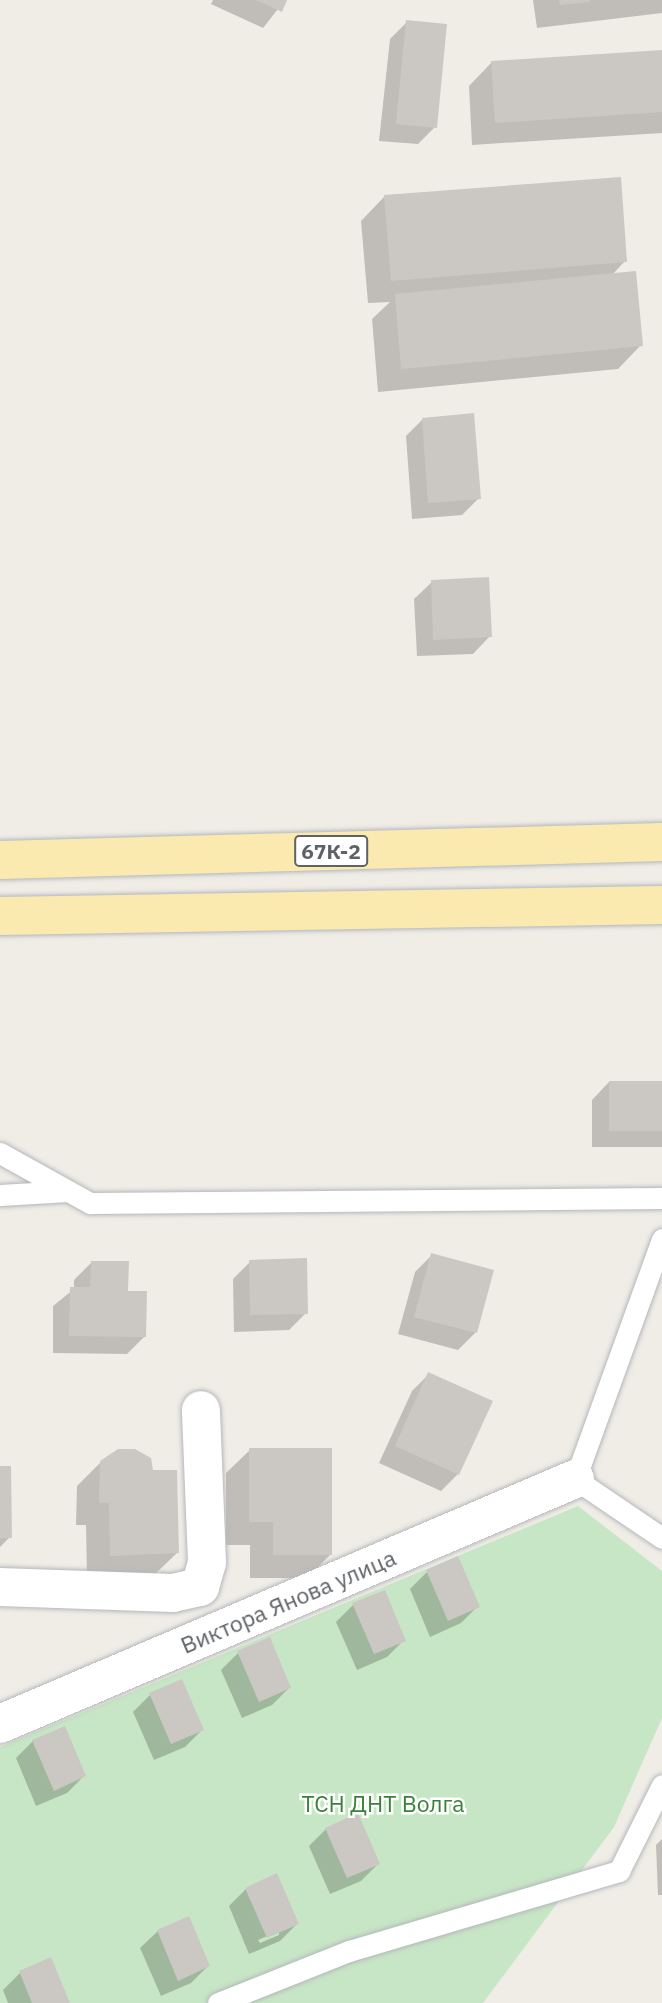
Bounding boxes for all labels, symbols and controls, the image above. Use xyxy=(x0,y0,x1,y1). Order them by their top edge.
road number: 67К-2 xyxy=(292,834,370,868)
street label: Виктора Янова улица xyxy=(176,1543,400,1659)
park label: ТСН ДНТ Волга xyxy=(302,1789,464,1817)

